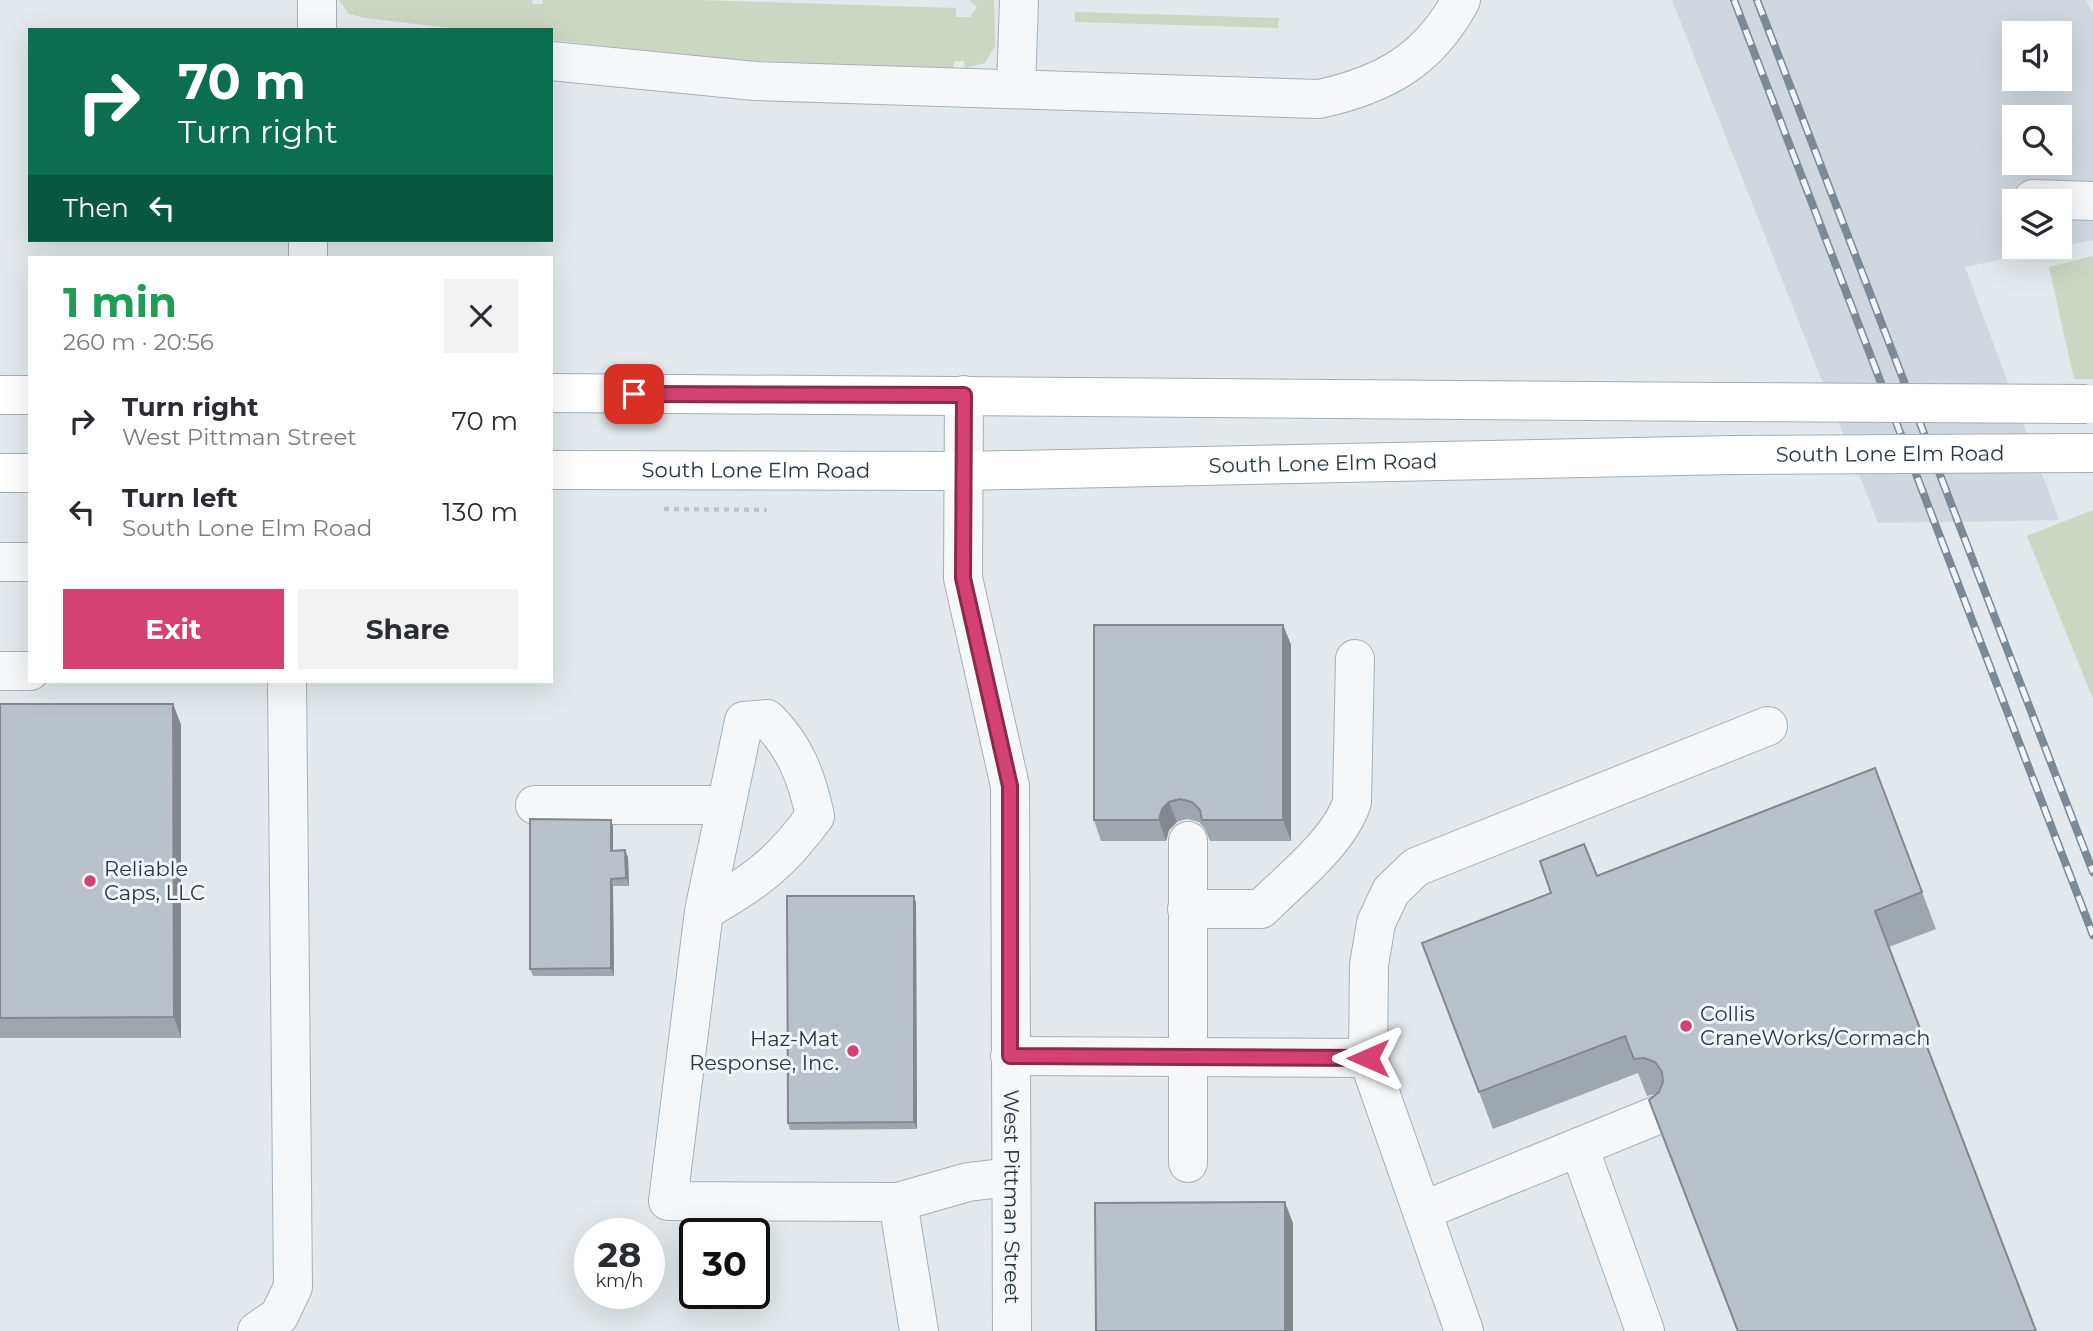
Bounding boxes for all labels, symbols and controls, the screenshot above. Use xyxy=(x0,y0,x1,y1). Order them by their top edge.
map controls xyxy=(2002,21,2072,259)
button: sound xyxy=(2002,21,2072,91)
text: 70 m xyxy=(178,52,306,111)
icon: right xyxy=(63,56,154,147)
button: search xyxy=(2002,105,2072,175)
text: Turn right xyxy=(178,112,338,151)
icon: left xyxy=(143,189,181,227)
button: layers xyxy=(2002,189,2072,259)
text: Then xyxy=(63,192,129,224)
text: 1 min xyxy=(63,276,177,328)
button: close xyxy=(444,279,518,353)
text: 260 m · 20:56 xyxy=(63,328,214,356)
pin xyxy=(604,364,664,424)
icon: arrive xyxy=(615,375,653,413)
text: Turn right xyxy=(122,391,258,423)
icon: right xyxy=(63,402,101,440)
text: 70 m xyxy=(452,405,518,437)
text: West Pittman Street xyxy=(122,423,357,451)
street label: South Lone Elm Road xyxy=(1776,440,2004,467)
street label: South Lone Elm Road xyxy=(1208,448,1438,478)
street label: South Lone Elm Road xyxy=(642,457,870,483)
text: Turn left xyxy=(122,482,238,514)
icon: left xyxy=(63,493,101,531)
text: 130 m xyxy=(442,496,518,528)
text: South Lone Elm Road xyxy=(122,514,372,542)
button: Exit xyxy=(63,589,284,669)
button: Share xyxy=(298,589,518,669)
place label: Reliable Caps, LLC xyxy=(104,856,205,905)
marker: Reliable Caps, LLC xyxy=(82,873,98,889)
place label: Collis CraneWorks/Cormach xyxy=(1700,1001,1930,1050)
marker: Collis CraneWorks/Cormach xyxy=(1678,1018,1694,1034)
position arrow xyxy=(1331,1021,1405,1095)
place label: Haz-Mat Response, Inc. xyxy=(689,1026,839,1075)
marker: Haz-Mat Response, Inc. xyxy=(845,1043,861,1059)
street label: West Pittman Street xyxy=(999,1090,1025,1304)
speed limit sign: 30 xyxy=(679,1218,770,1309)
text: 28 xyxy=(598,1233,641,1276)
text: km/h xyxy=(595,1270,644,1292)

